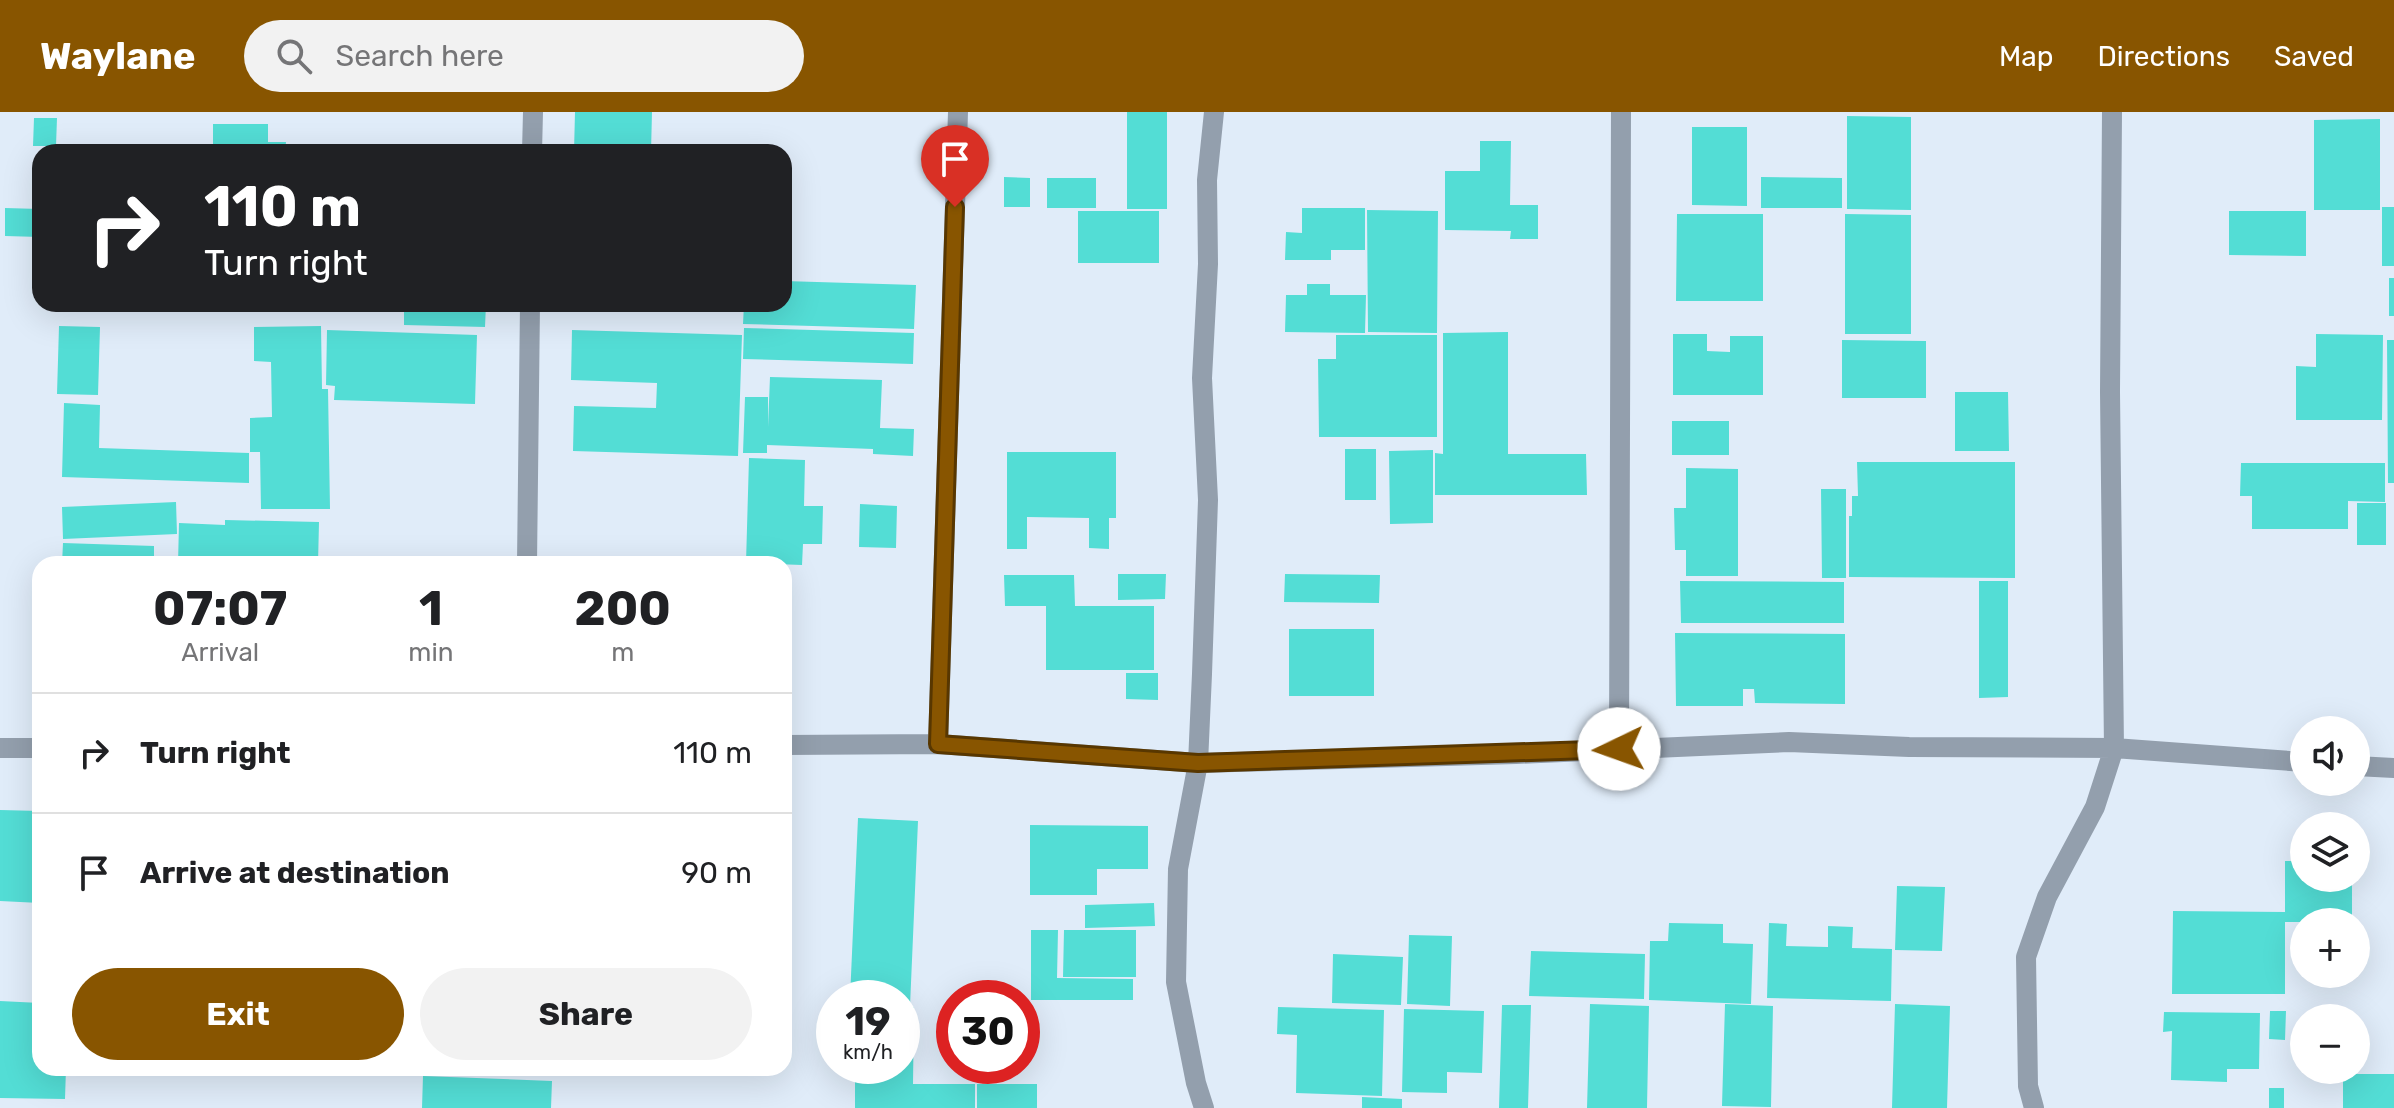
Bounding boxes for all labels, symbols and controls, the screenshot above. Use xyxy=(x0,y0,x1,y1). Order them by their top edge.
search box xyxy=(244,20,804,92)
text: Waylane xyxy=(40,33,196,79)
icon: search xyxy=(272,34,316,78)
text: Search here xyxy=(336,38,504,74)
text: Map xyxy=(1999,40,2053,73)
text: Directions xyxy=(2097,40,2230,73)
text: Saved xyxy=(2274,40,2354,73)
pin xyxy=(921,125,989,207)
icon: arrive xyxy=(933,137,977,181)
text: 110 m xyxy=(204,174,361,240)
icon: right xyxy=(72,176,176,280)
text: Turn right xyxy=(204,241,368,284)
text: 07:07 xyxy=(153,580,287,637)
text: 1 xyxy=(419,580,443,637)
text: 200 xyxy=(574,580,671,637)
text: Arrival xyxy=(181,637,259,668)
text: min xyxy=(408,637,453,668)
text: m xyxy=(611,637,634,668)
position arrow xyxy=(1577,707,1661,791)
map controls xyxy=(2290,716,2370,1084)
button: sound xyxy=(2290,716,2370,796)
icon: right xyxy=(72,731,116,775)
text: Turn right xyxy=(140,735,291,771)
text: 110 m xyxy=(673,735,752,771)
button: layers xyxy=(2290,812,2370,892)
icon: arrive xyxy=(72,851,116,895)
text: Arrive at destination xyxy=(140,855,450,891)
text: 90 m xyxy=(681,855,752,891)
button: + xyxy=(2290,908,2370,988)
button: Exit xyxy=(72,968,404,1060)
button: Share xyxy=(420,968,752,1060)
speed limit sign: 30 xyxy=(936,980,1040,1084)
text: 19 xyxy=(845,998,891,1045)
button: − xyxy=(2290,1004,2370,1084)
text: km/h xyxy=(843,1040,893,1064)

